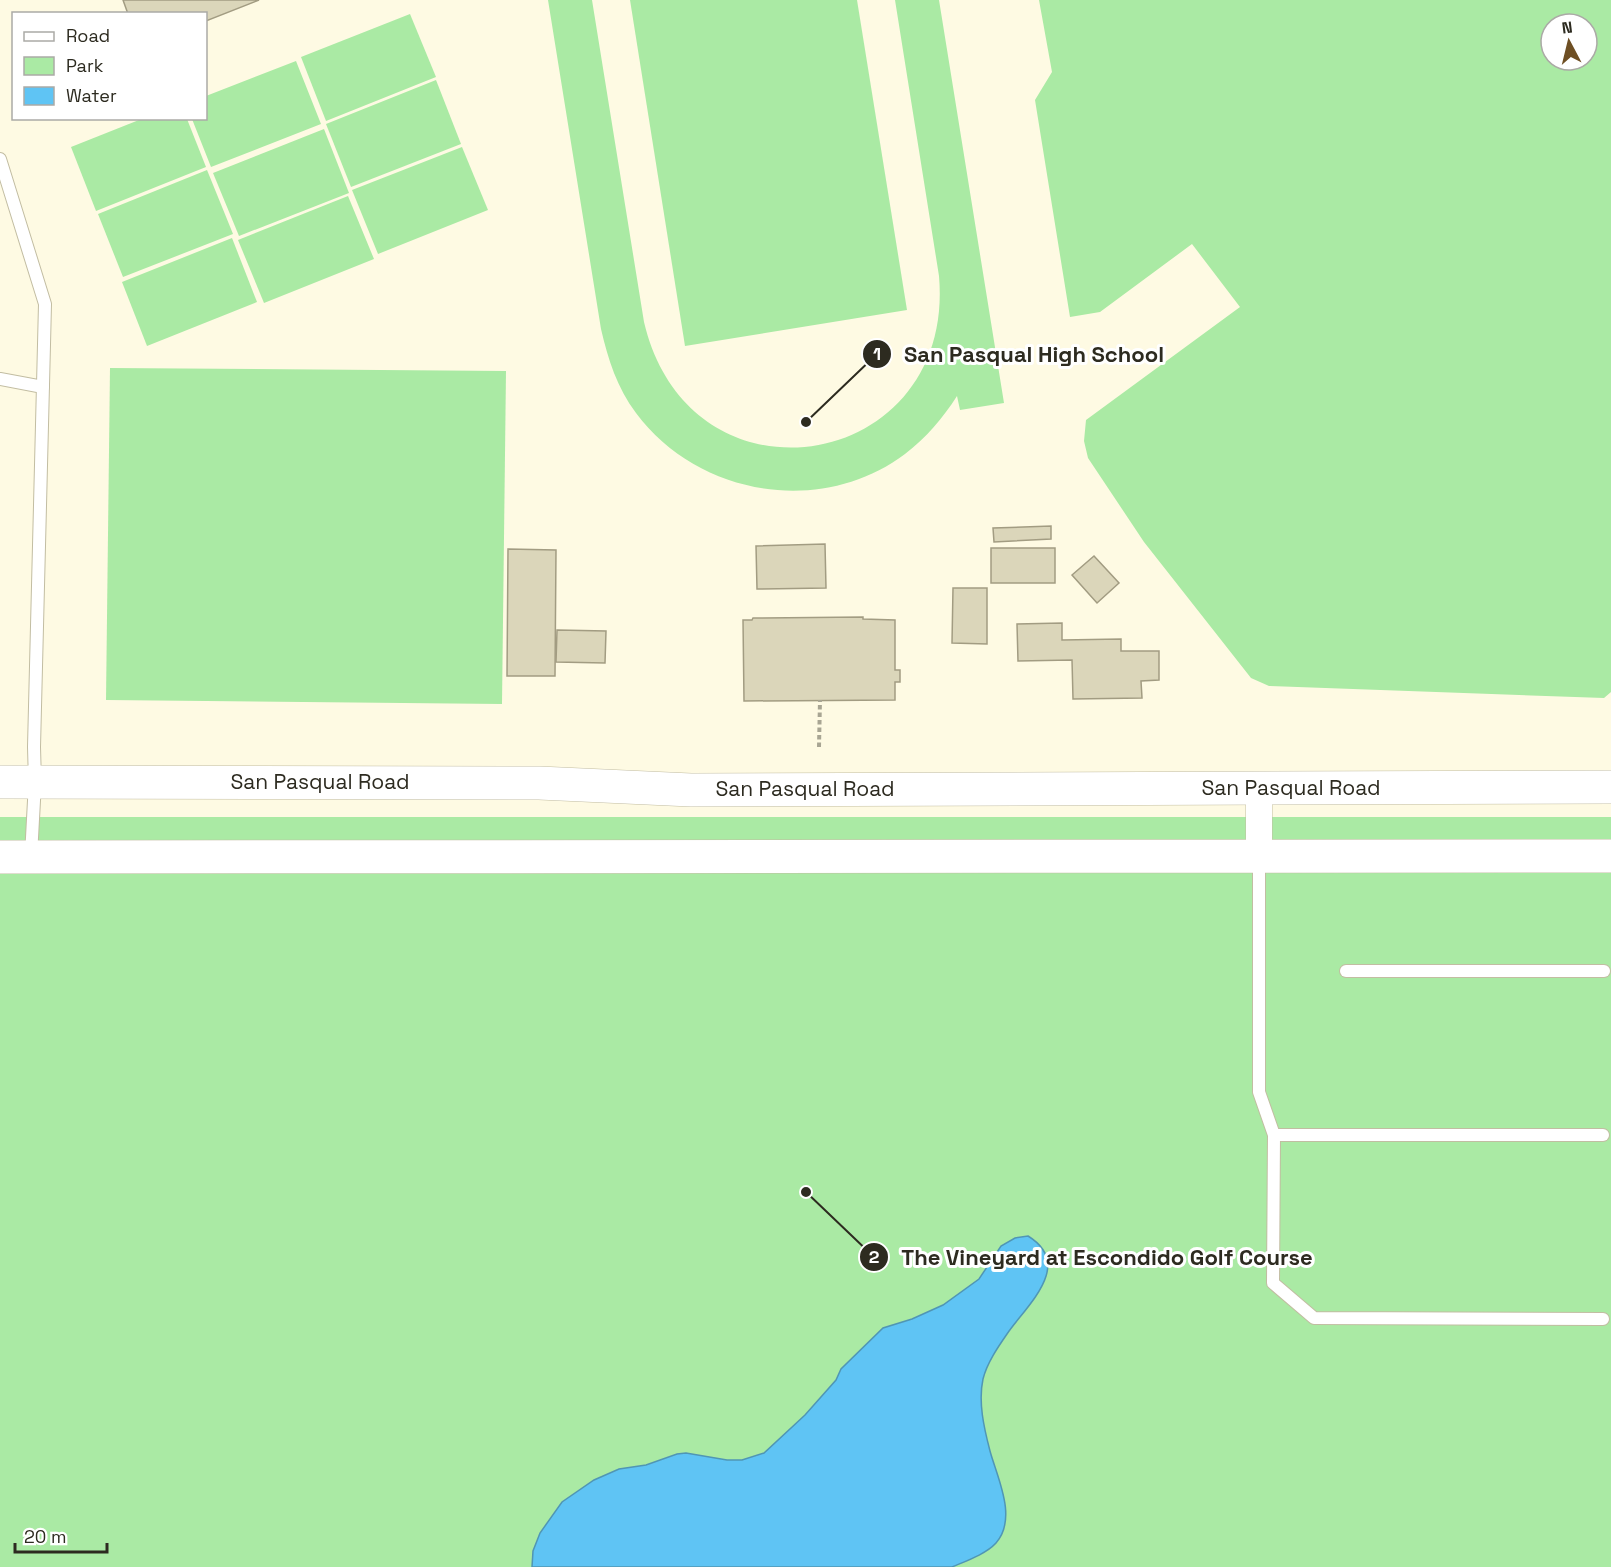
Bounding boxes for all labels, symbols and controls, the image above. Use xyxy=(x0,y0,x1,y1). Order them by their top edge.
legend xyxy=(12,12,207,120)
north arrow xyxy=(1539,12,1599,72)
text: N xyxy=(1561,17,1574,39)
text: Road xyxy=(66,24,110,47)
text: Park xyxy=(66,54,104,77)
text: Water xyxy=(66,84,117,107)
callout: San Pasqual High School xyxy=(862,334,1176,374)
text: San Pasqual High School xyxy=(904,340,1164,368)
text: 1 xyxy=(873,342,881,365)
street label: San Pasqual Road xyxy=(230,768,410,795)
street label: San Pasqual Road xyxy=(1201,774,1381,801)
street label: San Pasqual Road xyxy=(715,775,895,802)
callout: The Vineyard at Escondido Golf Course xyxy=(859,1237,1325,1277)
text: The Vineyard at Escondido Golf Course xyxy=(901,1243,1313,1271)
text: 2 xyxy=(869,1245,880,1268)
scale bar xyxy=(15,1516,106,1554)
text: 20 m xyxy=(24,1525,67,1548)

